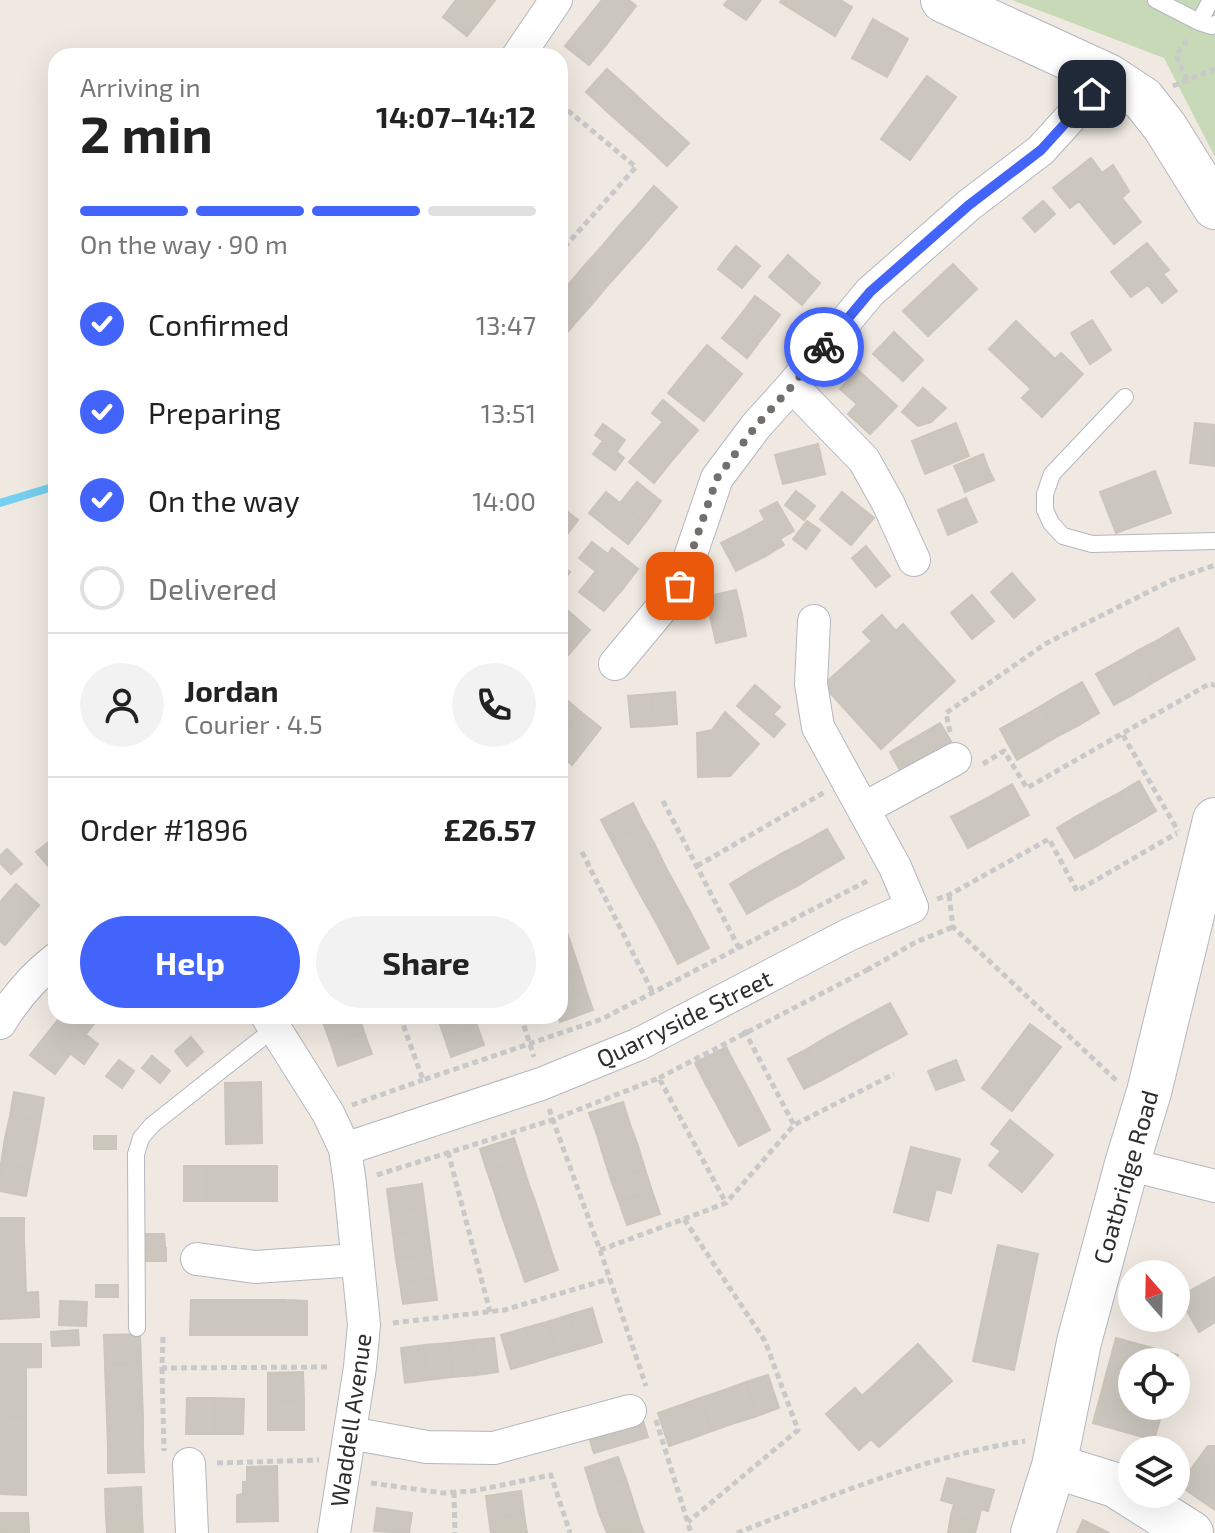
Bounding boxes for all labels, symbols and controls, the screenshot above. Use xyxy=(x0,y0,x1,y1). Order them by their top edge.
pin xyxy=(1058,60,1126,128)
text: Arriving in xyxy=(80,71,201,102)
icon: home xyxy=(1070,72,1114,116)
text: 14:07–14:12 xyxy=(376,98,536,134)
text: 2 min xyxy=(80,101,213,163)
text: On the way · 90 m xyxy=(80,228,288,259)
icon: check xyxy=(80,302,124,346)
text: Confirmed xyxy=(148,306,289,342)
courier xyxy=(784,307,864,387)
text: 13:47 xyxy=(476,309,536,340)
icon: bike xyxy=(802,325,846,369)
icon: check xyxy=(80,390,124,434)
text: Preparing xyxy=(148,394,281,430)
text: 13:51 xyxy=(481,397,536,428)
icon: check xyxy=(80,478,124,522)
text: On the way xyxy=(148,482,300,518)
text: 14:00 xyxy=(472,485,536,516)
pin xyxy=(646,552,714,620)
icon: bag xyxy=(658,564,702,608)
text: Delivered xyxy=(148,570,277,606)
button: person xyxy=(80,663,164,747)
button: phone xyxy=(452,663,536,747)
text: Jordan xyxy=(184,672,279,708)
text: Courier · 4.5 xyxy=(184,708,323,739)
text: Order #1896 xyxy=(80,811,248,847)
text: £26.57 xyxy=(444,811,536,847)
button: Help xyxy=(80,916,300,1008)
button: Share xyxy=(316,916,536,1008)
street label: Quarryside Street xyxy=(591,963,777,1073)
street label: Coatbridge Road xyxy=(1086,1087,1164,1267)
north arrow xyxy=(1118,1260,1190,1332)
map controls xyxy=(1118,1260,1190,1508)
street label: Waddell Avenue xyxy=(323,1331,377,1509)
button: locate xyxy=(1118,1348,1190,1420)
button: layers xyxy=(1118,1436,1190,1508)

